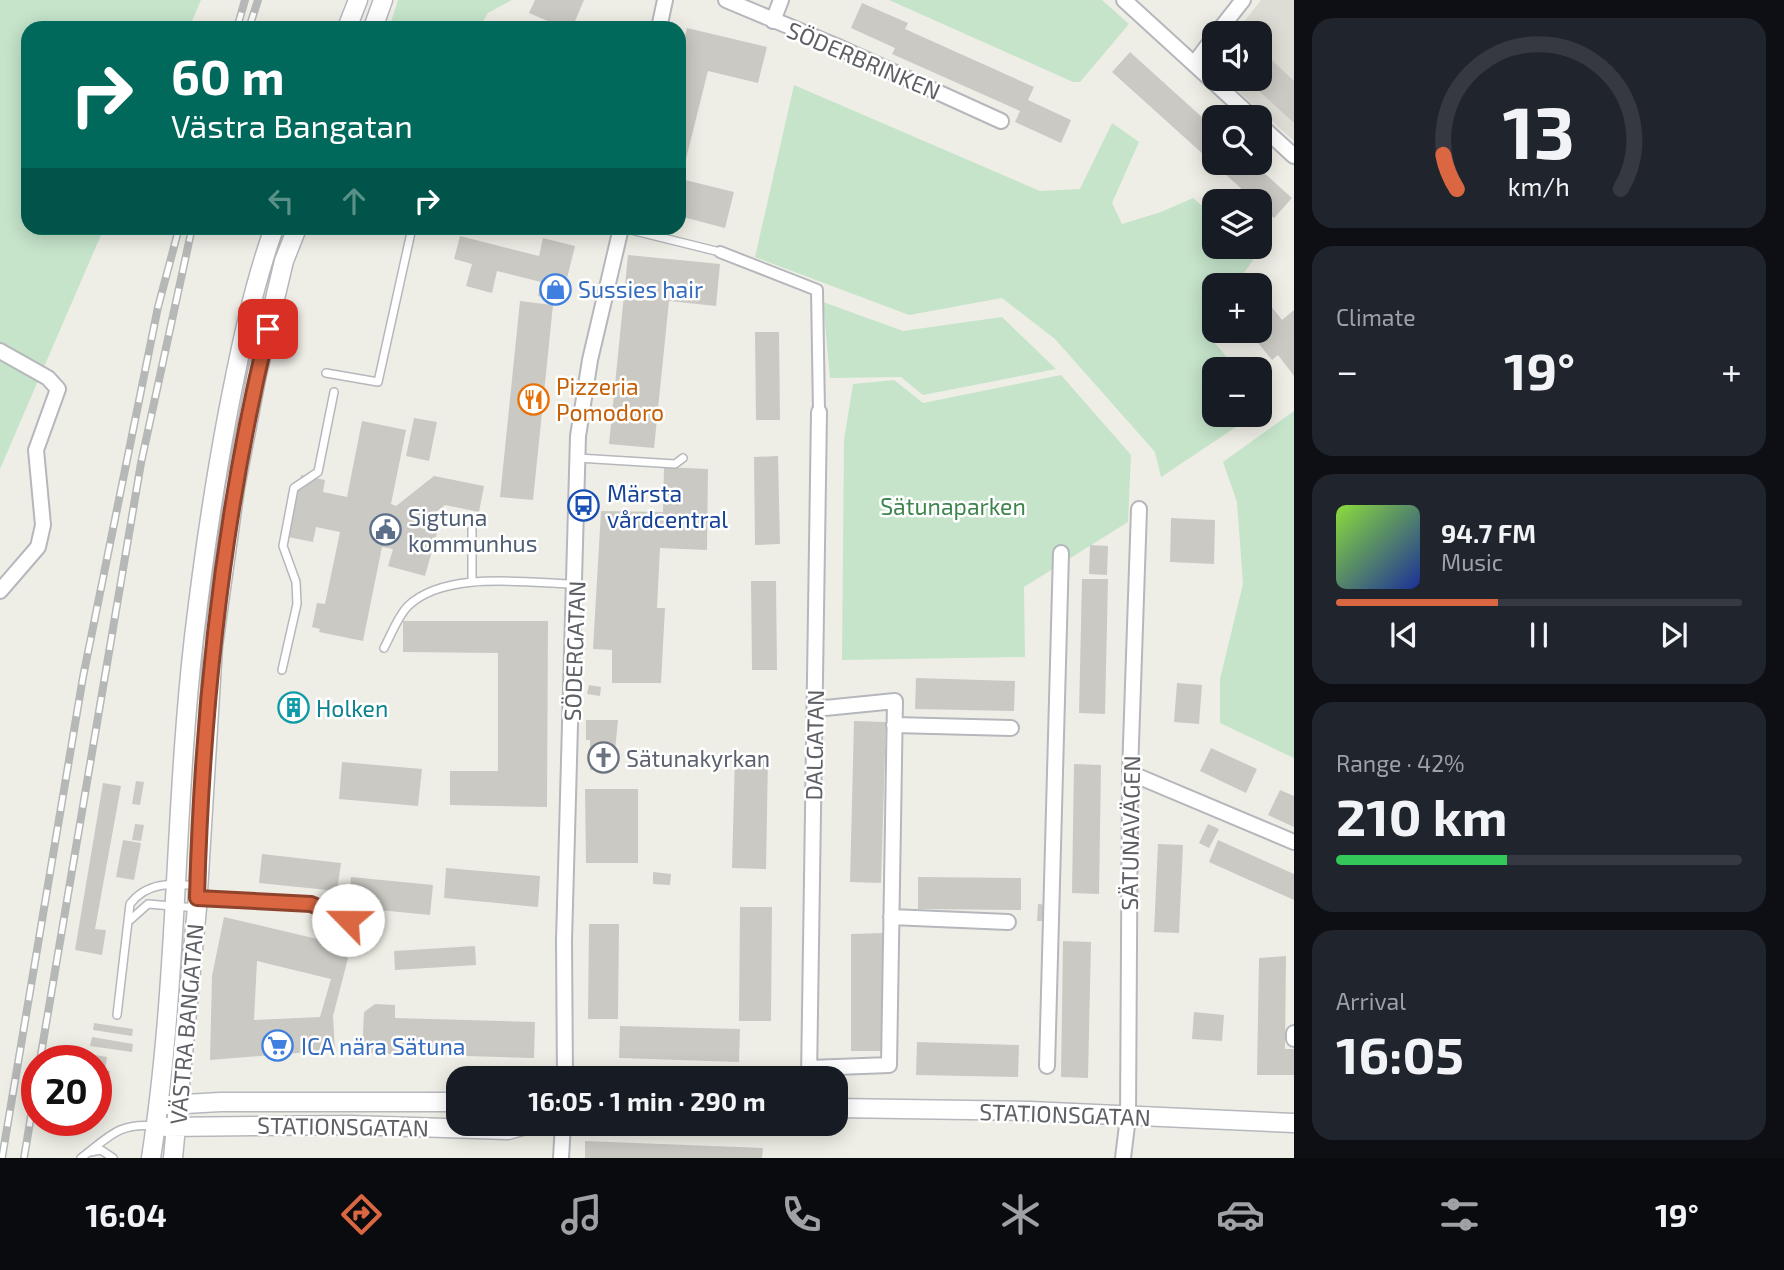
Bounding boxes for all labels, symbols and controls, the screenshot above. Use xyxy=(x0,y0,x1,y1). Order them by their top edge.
street label: SÖDERBRINKEN xyxy=(783,15,945,105)
map controls xyxy=(1202,21,1272,427)
button: sound xyxy=(1202,21,1272,91)
text: 60 m xyxy=(171,46,285,105)
icon: right xyxy=(56,49,147,140)
text: 13 xyxy=(1503,86,1575,174)
button: search xyxy=(1202,105,1272,175)
text: Västra Bangatan xyxy=(171,106,413,144)
text: km/h xyxy=(1508,171,1570,201)
icon: left xyxy=(262,182,300,220)
icon: ahead xyxy=(335,182,373,220)
icon: right xyxy=(408,182,446,220)
button: layers xyxy=(1202,189,1272,259)
shop icon: Sussies hair xyxy=(538,272,572,306)
button: + xyxy=(1202,273,1272,343)
place label: Sussies hair xyxy=(578,275,703,303)
pin xyxy=(238,299,298,359)
text: Climate xyxy=(1336,303,1416,331)
icon: arrive xyxy=(249,310,287,348)
text: 19° xyxy=(1504,338,1575,400)
text: − xyxy=(1336,347,1358,393)
text: + xyxy=(1721,347,1742,393)
button: − xyxy=(1202,357,1272,427)
place label: Pizzeria Pomodoro xyxy=(556,372,664,426)
restaurant icon: Pizzeria Pomodoro xyxy=(516,382,550,416)
place label: Märsta vårdcentral xyxy=(607,479,728,533)
bus stop icon: Märsta vårdcentral xyxy=(567,489,601,523)
park label: Sätunaparken xyxy=(880,492,1026,520)
place label: Sigtuna kommunhus xyxy=(408,503,537,557)
public building icon: Sigtuna kommunhus xyxy=(368,513,402,547)
text: 94.7 FM xyxy=(1441,517,1536,548)
text: Music xyxy=(1441,548,1503,576)
street label: SÖDERGATAN xyxy=(558,580,590,722)
icon: previous xyxy=(1385,616,1423,654)
icon: pause xyxy=(1520,616,1558,654)
icon: next xyxy=(1655,616,1693,654)
street label: DALGATAN xyxy=(799,689,829,801)
building icon: Holken xyxy=(276,691,310,725)
place label: Holken xyxy=(316,694,388,722)
church icon: Sätunakyrkan xyxy=(586,741,620,775)
place label: Sätunakyrkan xyxy=(626,744,770,772)
text: Range · 42% xyxy=(1336,749,1465,777)
street label: SÄTUNAVÄGEN xyxy=(1115,755,1145,911)
text: 210 km xyxy=(1336,784,1508,846)
position arrow xyxy=(311,883,385,957)
street label: VÄSTRA BANGATAN xyxy=(163,922,209,1126)
text: Arrival xyxy=(1336,987,1406,1015)
text: 16:05 xyxy=(1336,1022,1464,1084)
supermarket icon: ICA nära Sätuna xyxy=(261,1029,295,1063)
place label: ICA nära Sätuna xyxy=(301,1032,465,1060)
speed limit sign: 20 xyxy=(21,1045,112,1136)
text: 16:05 · 1 min · 290 m xyxy=(528,1085,766,1116)
street label: STATIONSGATAN xyxy=(979,1097,1151,1131)
street label: STATIONSGATAN xyxy=(257,1111,429,1141)
icon: directions xyxy=(337,1190,386,1239)
icon: music xyxy=(557,1190,606,1239)
icon: phone xyxy=(777,1190,826,1239)
icon: climate xyxy=(996,1190,1045,1239)
icon: car xyxy=(1216,1190,1265,1239)
icon: filters xyxy=(1435,1190,1484,1239)
text: 16:04 xyxy=(85,1195,167,1233)
text: 19° xyxy=(1655,1195,1699,1233)

